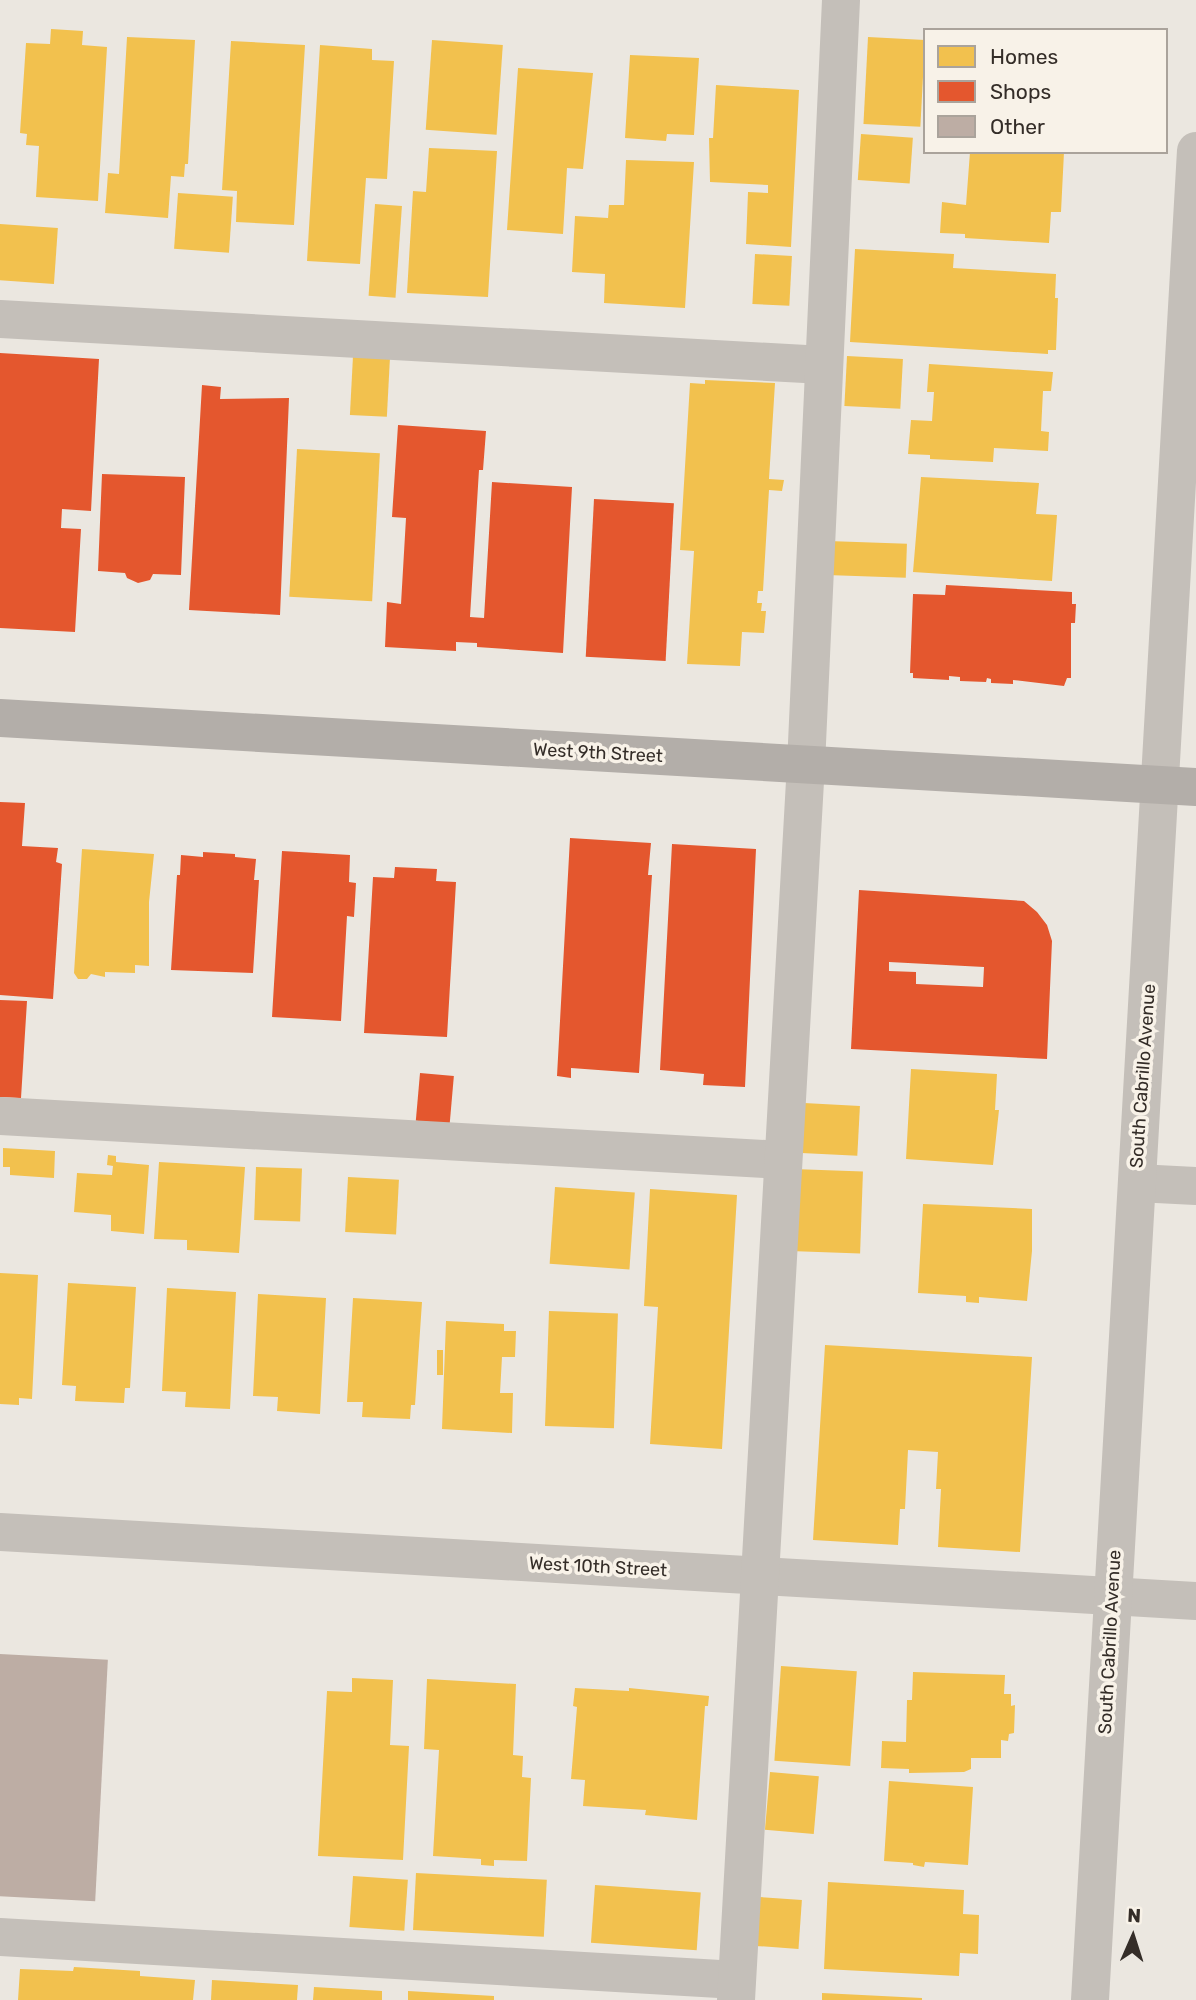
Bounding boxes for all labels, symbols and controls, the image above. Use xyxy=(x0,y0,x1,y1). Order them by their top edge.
legend xyxy=(923,28,1168,154)
text: Homes xyxy=(990,44,1058,69)
text: Shops xyxy=(990,79,1051,104)
text: Other xyxy=(990,114,1045,139)
street label: West 9th Street xyxy=(533,739,663,767)
street label: South Cabrillo Avenue xyxy=(1126,983,1160,1169)
street label: South Cabrillo Avenue xyxy=(1094,1549,1126,1735)
street label: West 10th Street xyxy=(528,1553,668,1581)
north arrow xyxy=(1098,1902,1168,1972)
text: N xyxy=(1127,1904,1142,1927)

